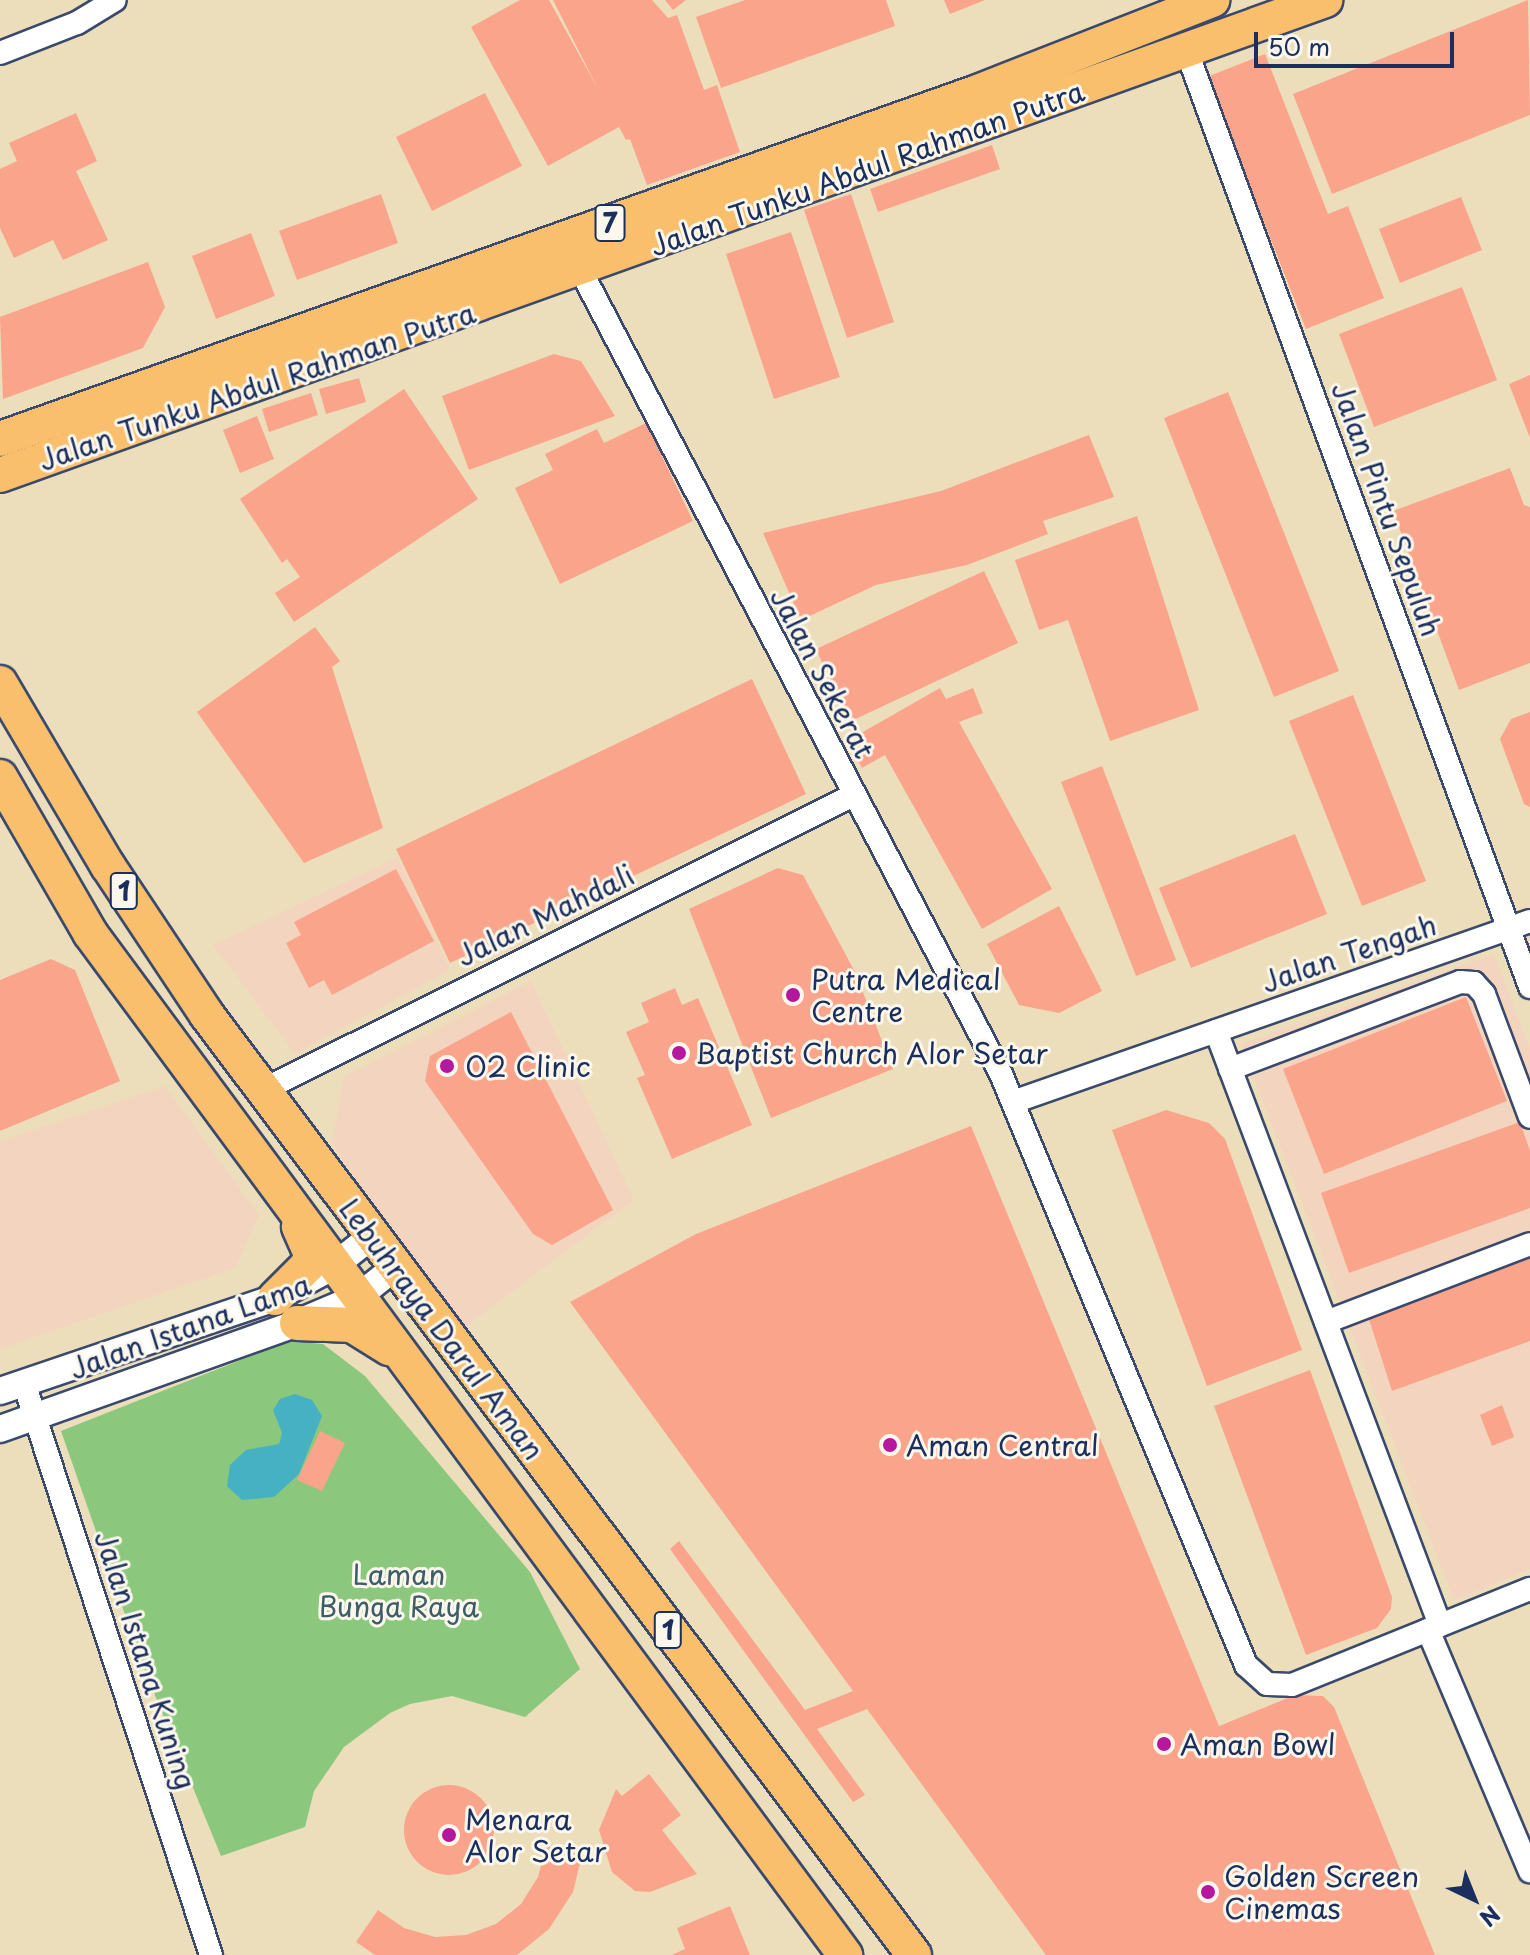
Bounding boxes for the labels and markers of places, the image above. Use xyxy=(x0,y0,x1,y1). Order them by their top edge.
place label: Putra Medical Centre xyxy=(811,962,1000,1028)
marker: Putra Medical Centre xyxy=(782,984,804,1006)
place label: Baptist Church Alor Setar xyxy=(695,1036,1051,1070)
marker: Baptist Church Alor Setar xyxy=(670,1044,688,1062)
place label: O2 Clinic xyxy=(465,1049,592,1083)
marker: O2 Clinic xyxy=(436,1055,458,1077)
place label: Aman Central xyxy=(906,1428,1098,1462)
marker: Aman Central xyxy=(881,1436,899,1454)
place label: Aman Bowl xyxy=(1180,1727,1335,1761)
marker: Aman Bowl xyxy=(1155,1735,1173,1753)
place label: Menara Alor Setar xyxy=(465,1802,608,1868)
marker: Menara Alor Setar xyxy=(440,1826,458,1844)
place label: Golden Screen Cinemas xyxy=(1224,1859,1420,1925)
marker: Golden Screen Cinemas xyxy=(1199,1883,1217,1901)

